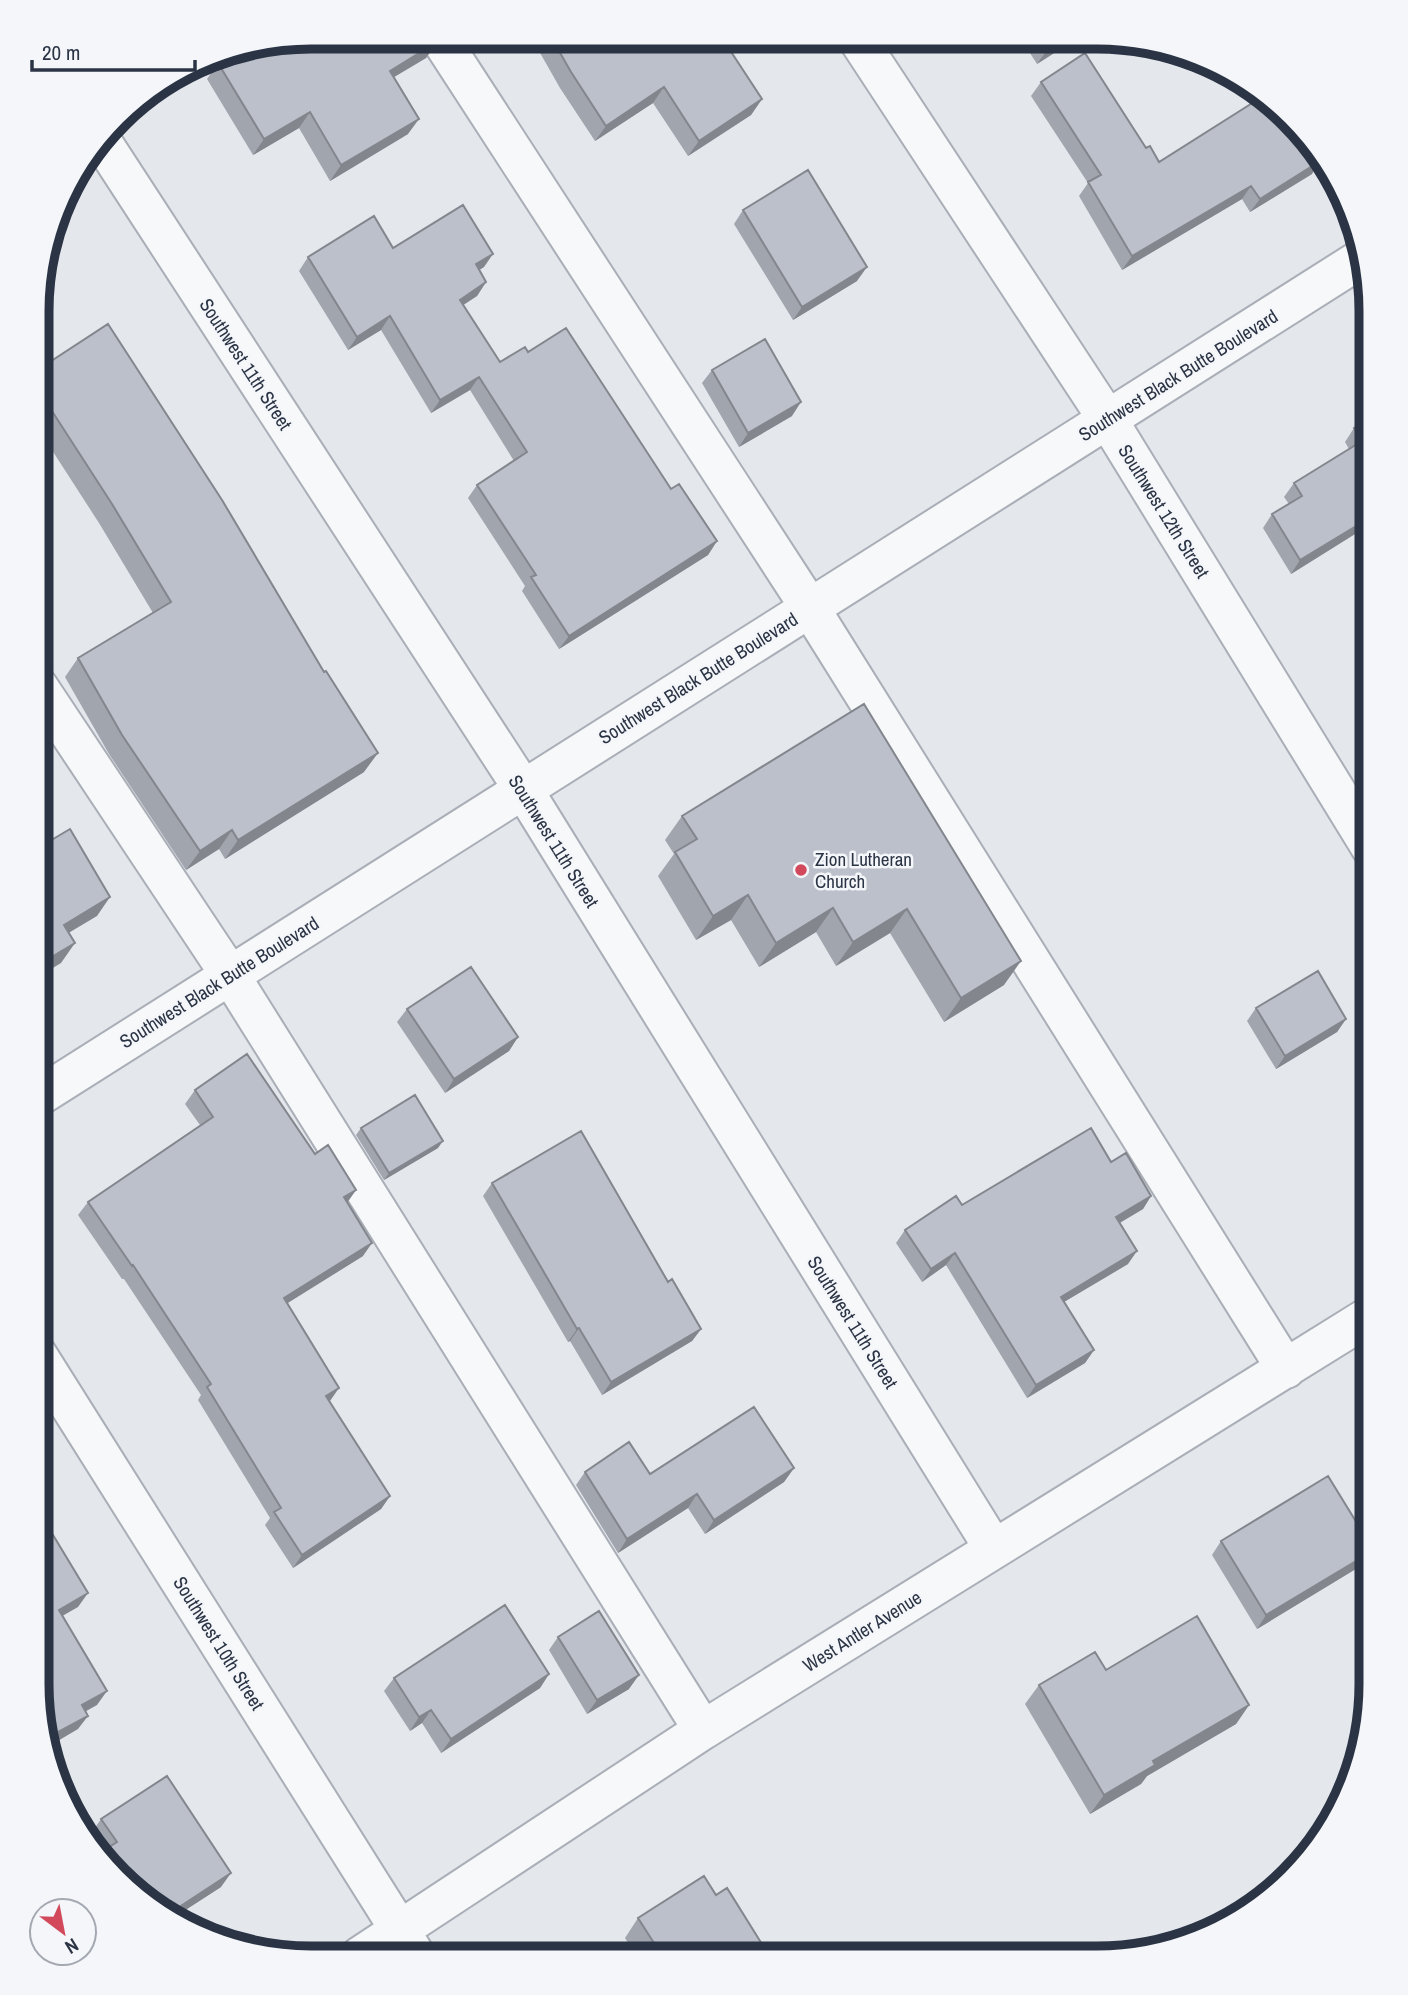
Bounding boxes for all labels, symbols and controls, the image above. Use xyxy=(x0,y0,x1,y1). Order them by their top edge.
scale bar xyxy=(32,28,194,72)
text: 20 m xyxy=(42,38,80,67)
street label: Southwest 11th Street xyxy=(194,293,299,435)
street label: Southwest Black Butte Boulevard xyxy=(1073,303,1283,447)
street label: Southwest 12th Street xyxy=(1112,439,1216,583)
street label: Southwest Black Butte Boulevard xyxy=(593,606,803,750)
street label: Southwest 11th Street xyxy=(503,770,606,913)
place label: Zion Lutheran Church xyxy=(815,846,912,894)
marker: Zion Lutheran Church xyxy=(793,862,809,878)
street label: Southwest Black Butte Boulevard xyxy=(114,910,324,1054)
street label: Southwest 11th Street xyxy=(802,1251,905,1394)
street label: Southwest 10th Street xyxy=(167,1571,271,1715)
street label: West Antler Avenue xyxy=(798,1584,926,1678)
north arrow xyxy=(28,1897,98,1967)
text: N xyxy=(60,1932,84,1960)

